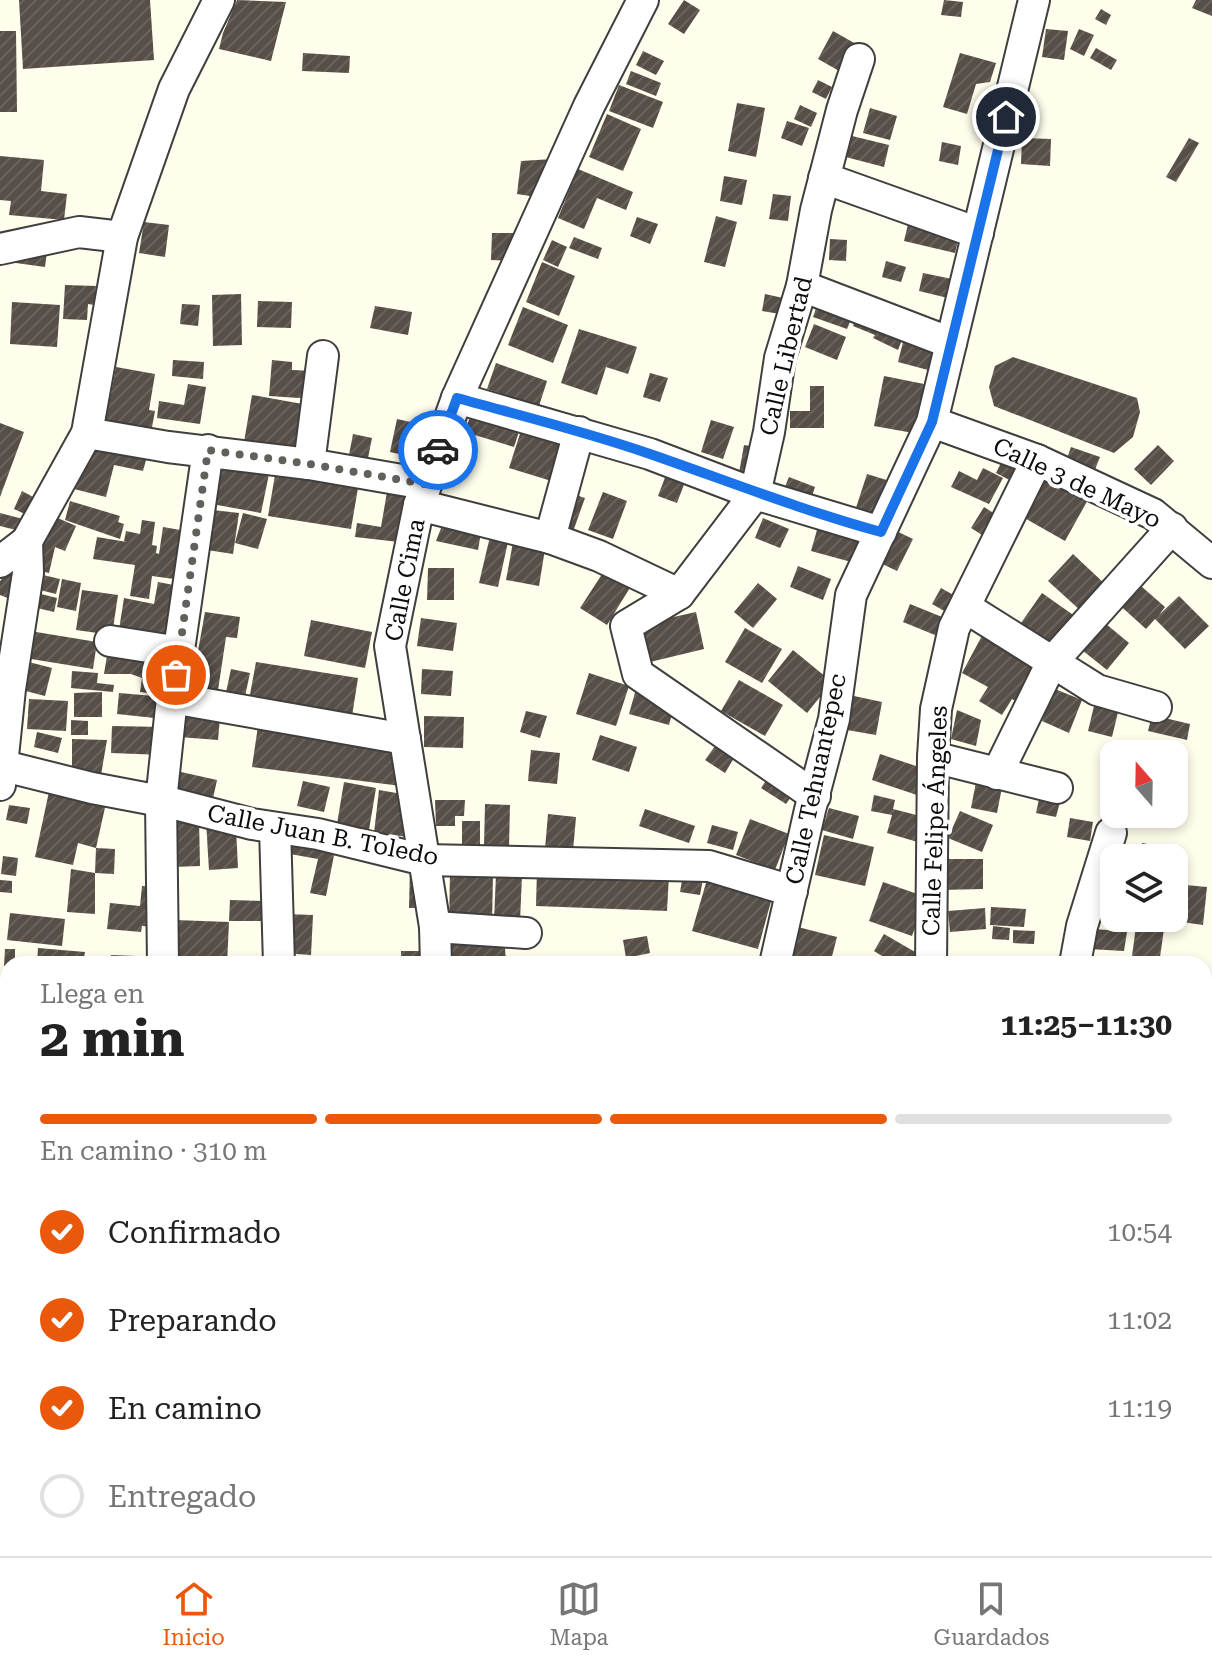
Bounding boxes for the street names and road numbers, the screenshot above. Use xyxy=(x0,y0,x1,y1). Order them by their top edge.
street label: Calle Libertad xyxy=(754,274,818,438)
street label: Calle 3 de Mayo xyxy=(989,432,1165,534)
street label: Calle Cima xyxy=(379,516,431,644)
street label: Calle Tehuantepec xyxy=(780,671,852,887)
street label: Calle Felipe Ángeles xyxy=(916,705,953,937)
street label: Calle Juan B. Toledo xyxy=(205,799,441,871)

